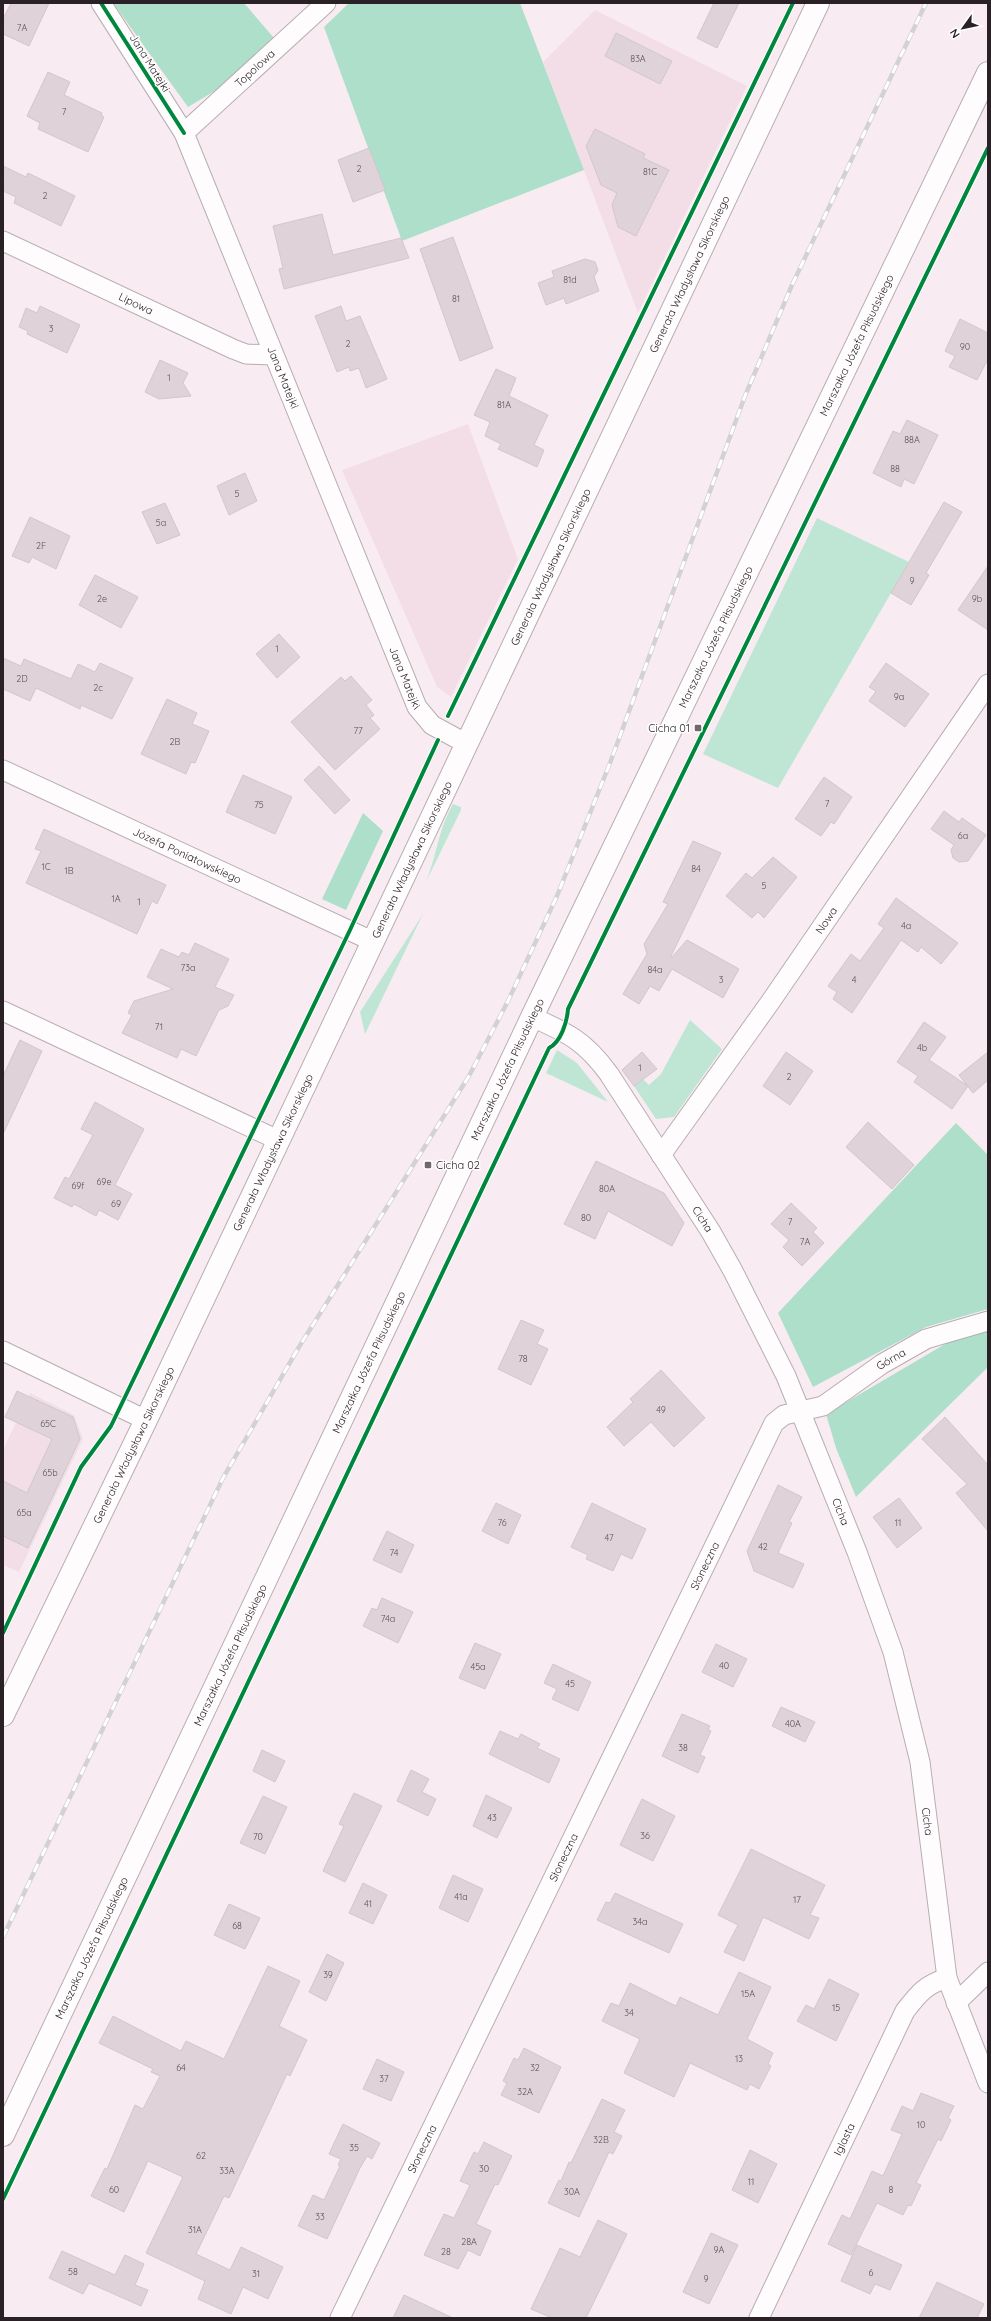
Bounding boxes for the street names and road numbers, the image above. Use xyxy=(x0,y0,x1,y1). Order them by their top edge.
street label: Jana Matejki xyxy=(127,31,173,95)
street label: Topolowa xyxy=(232,46,278,90)
street label: Generała Władysława Sikorskiego xyxy=(646,193,733,355)
street label: Marszałka Józefa Piłsudskiego xyxy=(816,272,897,418)
street label: Lipowa xyxy=(117,289,156,318)
street label: Jana Matejki xyxy=(264,344,302,411)
street label: Generała Władysława Sikorskiego xyxy=(507,486,594,648)
street label: Marszałka Józefa Piłsudskiego xyxy=(675,563,756,710)
street label: Jana Matejki xyxy=(386,644,423,712)
street label: Generała Władysława Sikorskiego xyxy=(368,778,455,941)
street label: Józefa Poniatowskiego xyxy=(131,824,244,887)
street label: Nowa xyxy=(812,904,840,937)
street label: Marszałka Józefa Piłsudskiego xyxy=(468,996,547,1143)
street label: Generała Władysława Sikorskiego xyxy=(230,1071,316,1233)
street label: Cicha xyxy=(689,1203,716,1235)
street label: Marszałka Józefa Piłsudskiego xyxy=(329,1289,408,1435)
street label: Górna xyxy=(873,1345,908,1373)
street label: Generała Władysława Sikorskiego xyxy=(90,1364,178,1526)
street label: Cicha xyxy=(829,1496,852,1527)
street label: Słoneczna xyxy=(687,1539,722,1592)
street label: Marszałka Józefa Piłsudskiego xyxy=(191,1581,270,1728)
street label: Cicha xyxy=(919,1807,936,1836)
street label: Słoneczna xyxy=(546,1831,581,1884)
street label: Marszałka Józefa Piłsudskiego xyxy=(52,1874,131,2021)
street label: Iglasta xyxy=(830,2121,858,2158)
street label: Słoneczna xyxy=(404,2122,440,2175)

